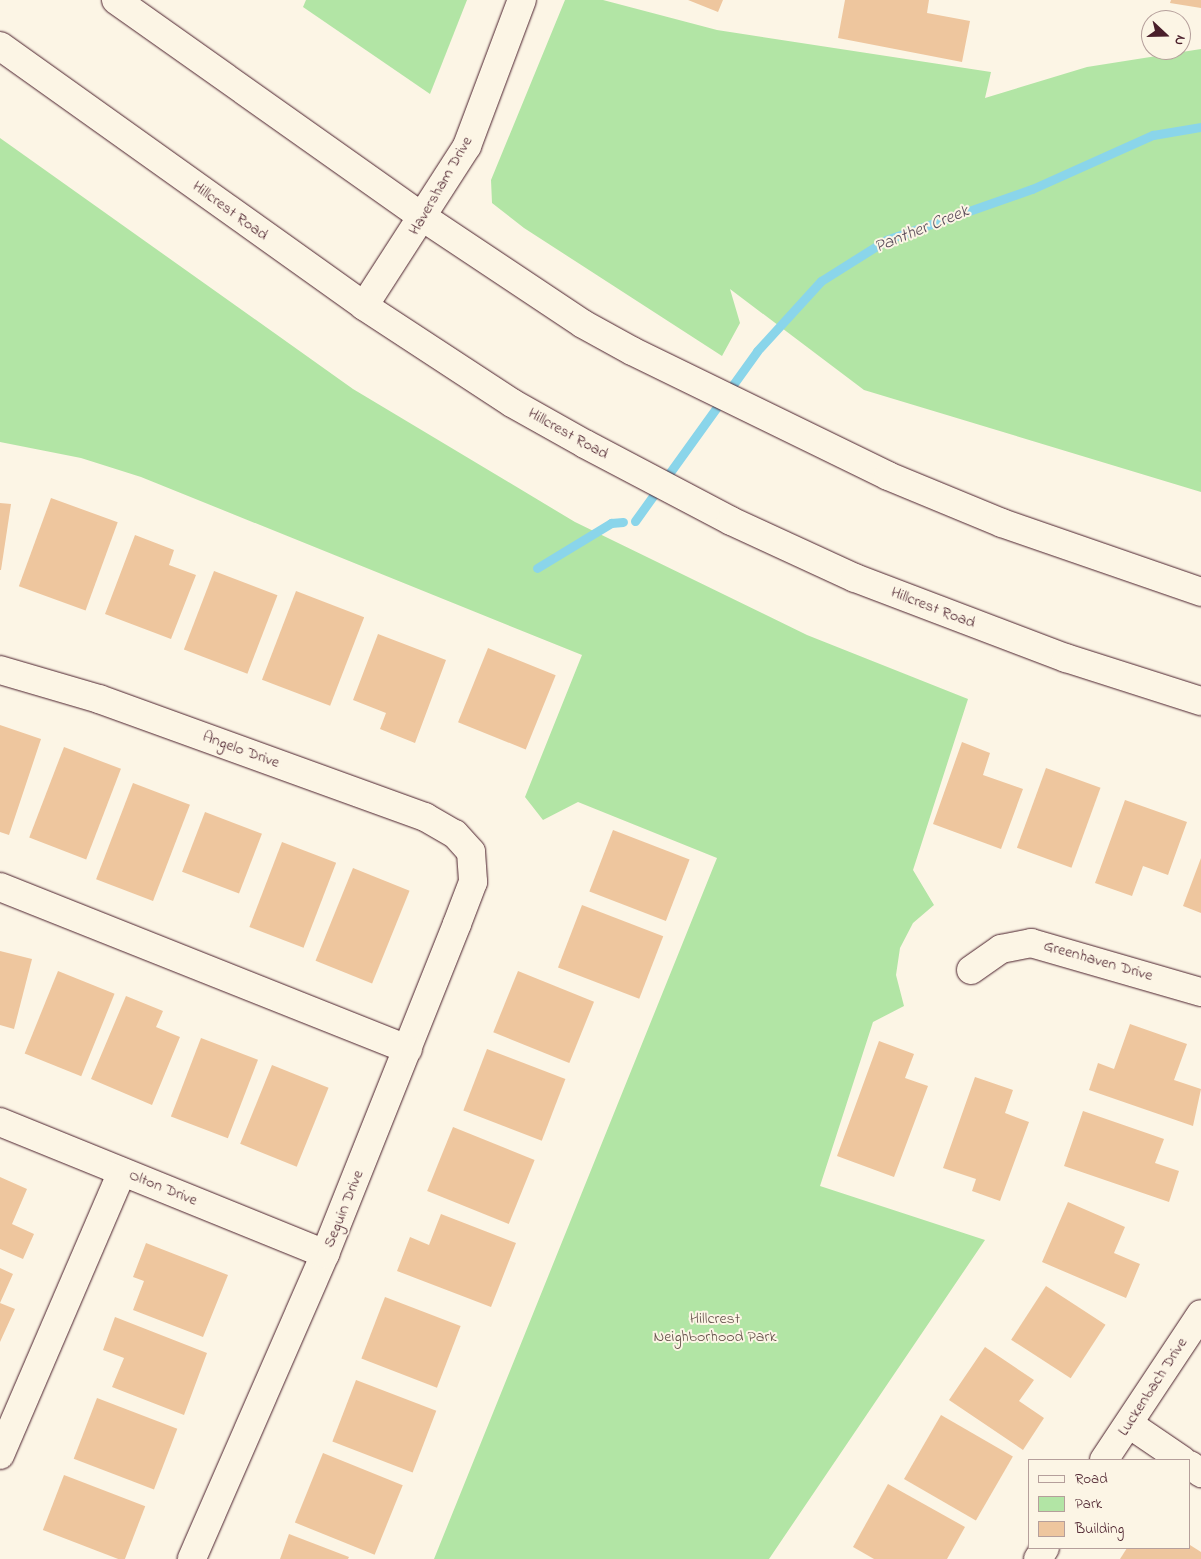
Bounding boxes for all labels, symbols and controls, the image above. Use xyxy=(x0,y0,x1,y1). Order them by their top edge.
north arrow xyxy=(1141,10,1191,60)
text: N xyxy=(1168,32,1191,48)
street label: Haversham Drive xyxy=(405,133,477,239)
street label: Hillcrest Road xyxy=(188,177,272,245)
water label: Panther Creek xyxy=(872,201,972,259)
street label: Hillcrest Road xyxy=(524,404,612,464)
street label: Hillcrest Road xyxy=(888,583,978,633)
street label: Angelo Drive xyxy=(200,727,282,773)
street label: Greenhaven Drive xyxy=(1041,936,1155,986)
street label: Olton Drive xyxy=(126,1166,200,1210)
street label: Seguin Drive xyxy=(320,1167,368,1251)
park label: Hillcrest Neighborhood Park xyxy=(654,1309,776,1347)
street label: Luckenbach Drive xyxy=(1114,1334,1192,1440)
legend xyxy=(1028,1459,1191,1549)
text: Road xyxy=(1075,1468,1108,1490)
text: Park xyxy=(1075,1493,1102,1515)
text: Building xyxy=(1075,1518,1124,1540)

